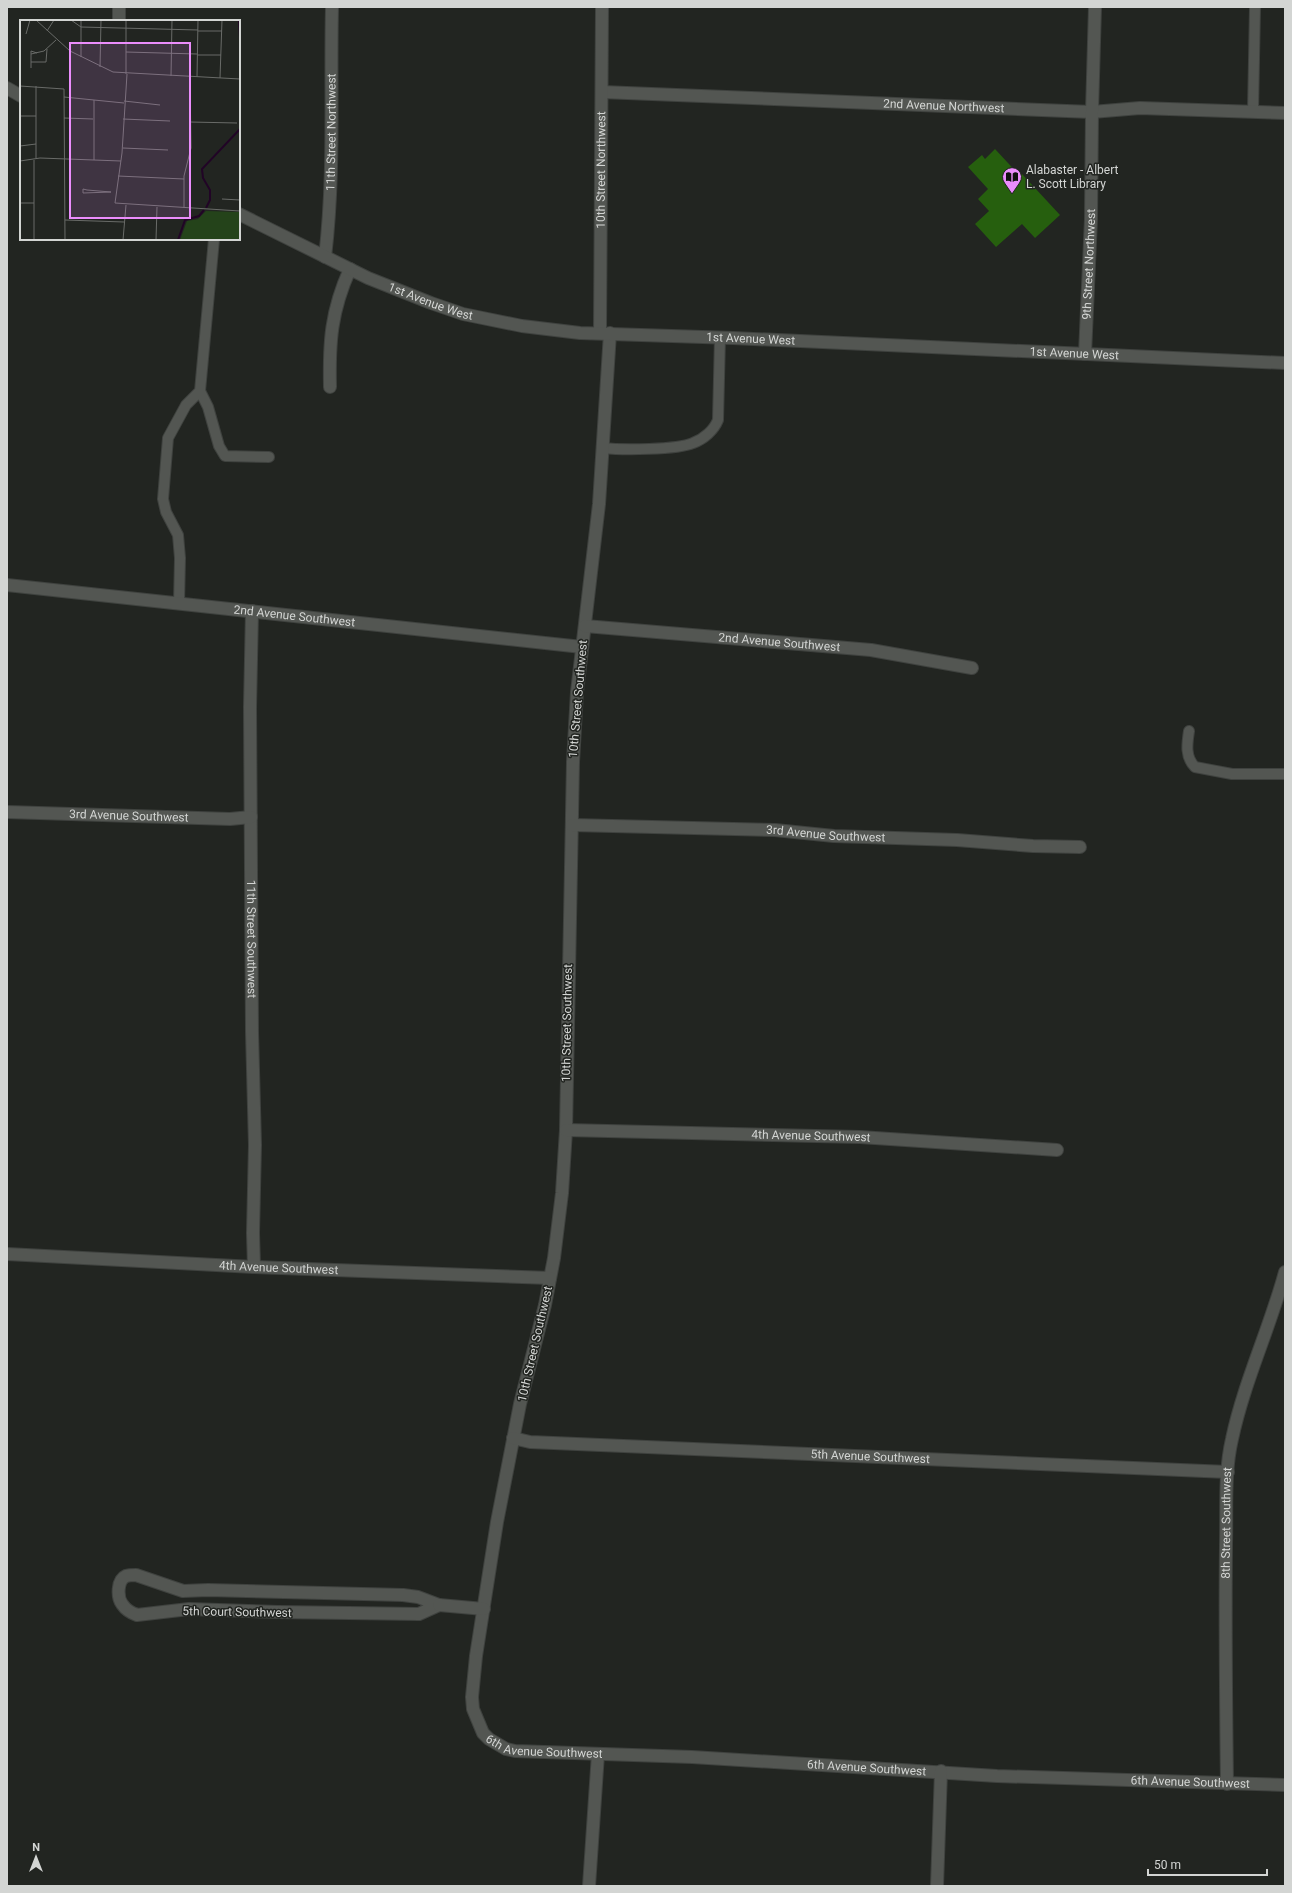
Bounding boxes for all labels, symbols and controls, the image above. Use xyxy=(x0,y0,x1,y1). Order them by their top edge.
inset map xyxy=(20,20,240,240)
street label: 11th Street Northwest xyxy=(323,73,339,191)
street label: 2nd Avenue Northwest xyxy=(883,96,1005,115)
street label: 10th Street Northwest xyxy=(594,111,608,229)
place label: Alabaster - Albert L. Scott Library xyxy=(1026,163,1119,191)
library icon: Alabaster - Albert L. Scott Library xyxy=(1001,166,1023,194)
street label: 9th Street Northwest xyxy=(1080,209,1098,320)
street label: 1st Avenue West xyxy=(386,280,474,323)
street label: 1st Avenue West xyxy=(706,330,796,348)
street label: 1st Avenue West xyxy=(1029,344,1119,362)
street label: 2nd Avenue Southwest xyxy=(233,602,356,629)
street label: 2nd Avenue Southwest xyxy=(718,630,841,654)
street label: 10th Street Southwest xyxy=(566,639,590,759)
street label: 3rd Avenue Southwest xyxy=(69,807,189,825)
street label: 3rd Avenue Southwest xyxy=(766,823,886,845)
street label: 11th Street Southwest xyxy=(244,880,259,998)
street label: 10th Street Southwest xyxy=(559,964,575,1082)
street label: 4th Avenue Southwest xyxy=(751,1127,871,1145)
street label: 4th Avenue Southwest xyxy=(219,1258,339,1277)
street label: 10th Street Southwest xyxy=(515,1285,555,1403)
street label: 5th Avenue Southwest xyxy=(810,1447,930,1466)
street label: 8th Street Southwest xyxy=(1219,1467,1235,1579)
street label: 5th Court Southwest xyxy=(182,1604,292,1620)
street label: 6th Avenue Southwest xyxy=(483,1732,603,1761)
street label: 6th Avenue Southwest xyxy=(807,1757,927,1779)
street label: 6th Avenue Southwest xyxy=(1130,1773,1250,1791)
north arrow xyxy=(16,1837,56,1877)
text: N xyxy=(32,1841,40,1854)
scale bar xyxy=(1148,1851,1267,1877)
text: 50 m xyxy=(1154,1858,1181,1872)

